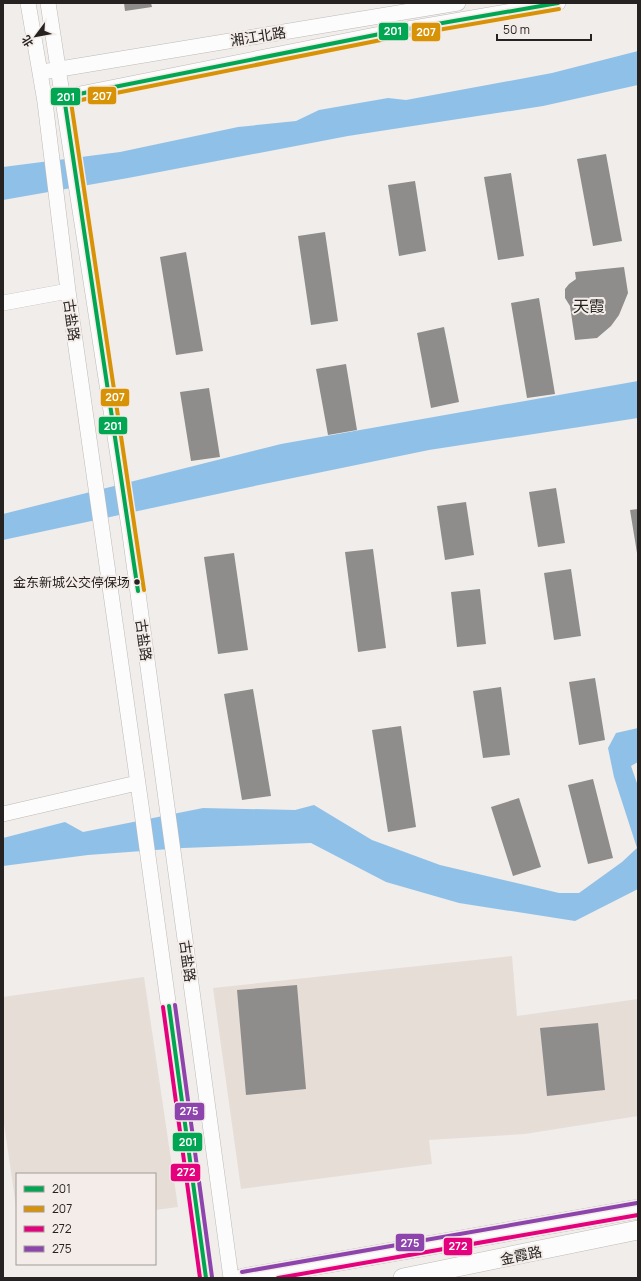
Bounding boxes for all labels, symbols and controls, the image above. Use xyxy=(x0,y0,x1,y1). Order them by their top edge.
north arrow xyxy=(16,16,56,56)
scale bar xyxy=(497,16,591,42)
text: 50 m xyxy=(503,21,530,38)
street label: 湘江北路 xyxy=(229,22,287,50)
line badge: 201 xyxy=(378,22,409,41)
line badge: 207 xyxy=(411,22,441,42)
text: 201 xyxy=(384,23,402,38)
text: 207 xyxy=(416,24,436,39)
text: 北 xyxy=(18,33,36,50)
line badge: 207 xyxy=(87,86,117,105)
line badge: 201 xyxy=(50,87,81,106)
text: 207 xyxy=(92,88,112,103)
text: 201 xyxy=(57,89,75,104)
district label: 天霞 xyxy=(573,295,605,317)
street label: 古盐路 xyxy=(60,298,84,342)
line badge: 207 xyxy=(100,388,130,407)
text: 207 xyxy=(105,389,125,404)
line badge: 201 xyxy=(98,416,128,435)
text: 201 xyxy=(104,418,122,433)
place label: 金东新城公交停保场 xyxy=(13,573,130,591)
marker: 金东新城公交停保场 xyxy=(132,577,142,587)
street label: 古盐路 xyxy=(132,618,156,662)
street label: 古盐路 xyxy=(176,939,200,983)
line badge: 275 xyxy=(174,1102,205,1121)
text: 275 xyxy=(180,1103,198,1118)
line badge: 201 xyxy=(172,1132,203,1152)
text: 201 xyxy=(179,1134,197,1149)
line badge: 272 xyxy=(170,1163,201,1182)
text: 272 xyxy=(177,1164,195,1179)
legend xyxy=(16,1173,156,1265)
text: 201 xyxy=(52,1180,71,1197)
text: 207 xyxy=(52,1200,72,1217)
text: 272 xyxy=(52,1220,72,1237)
line badge: 275 xyxy=(395,1233,425,1252)
text: 275 xyxy=(401,1235,419,1250)
line badge: 272 xyxy=(443,1237,473,1256)
text: 272 xyxy=(449,1238,467,1253)
text: 275 xyxy=(52,1240,72,1257)
street label: 金霞路 xyxy=(498,1241,544,1269)

